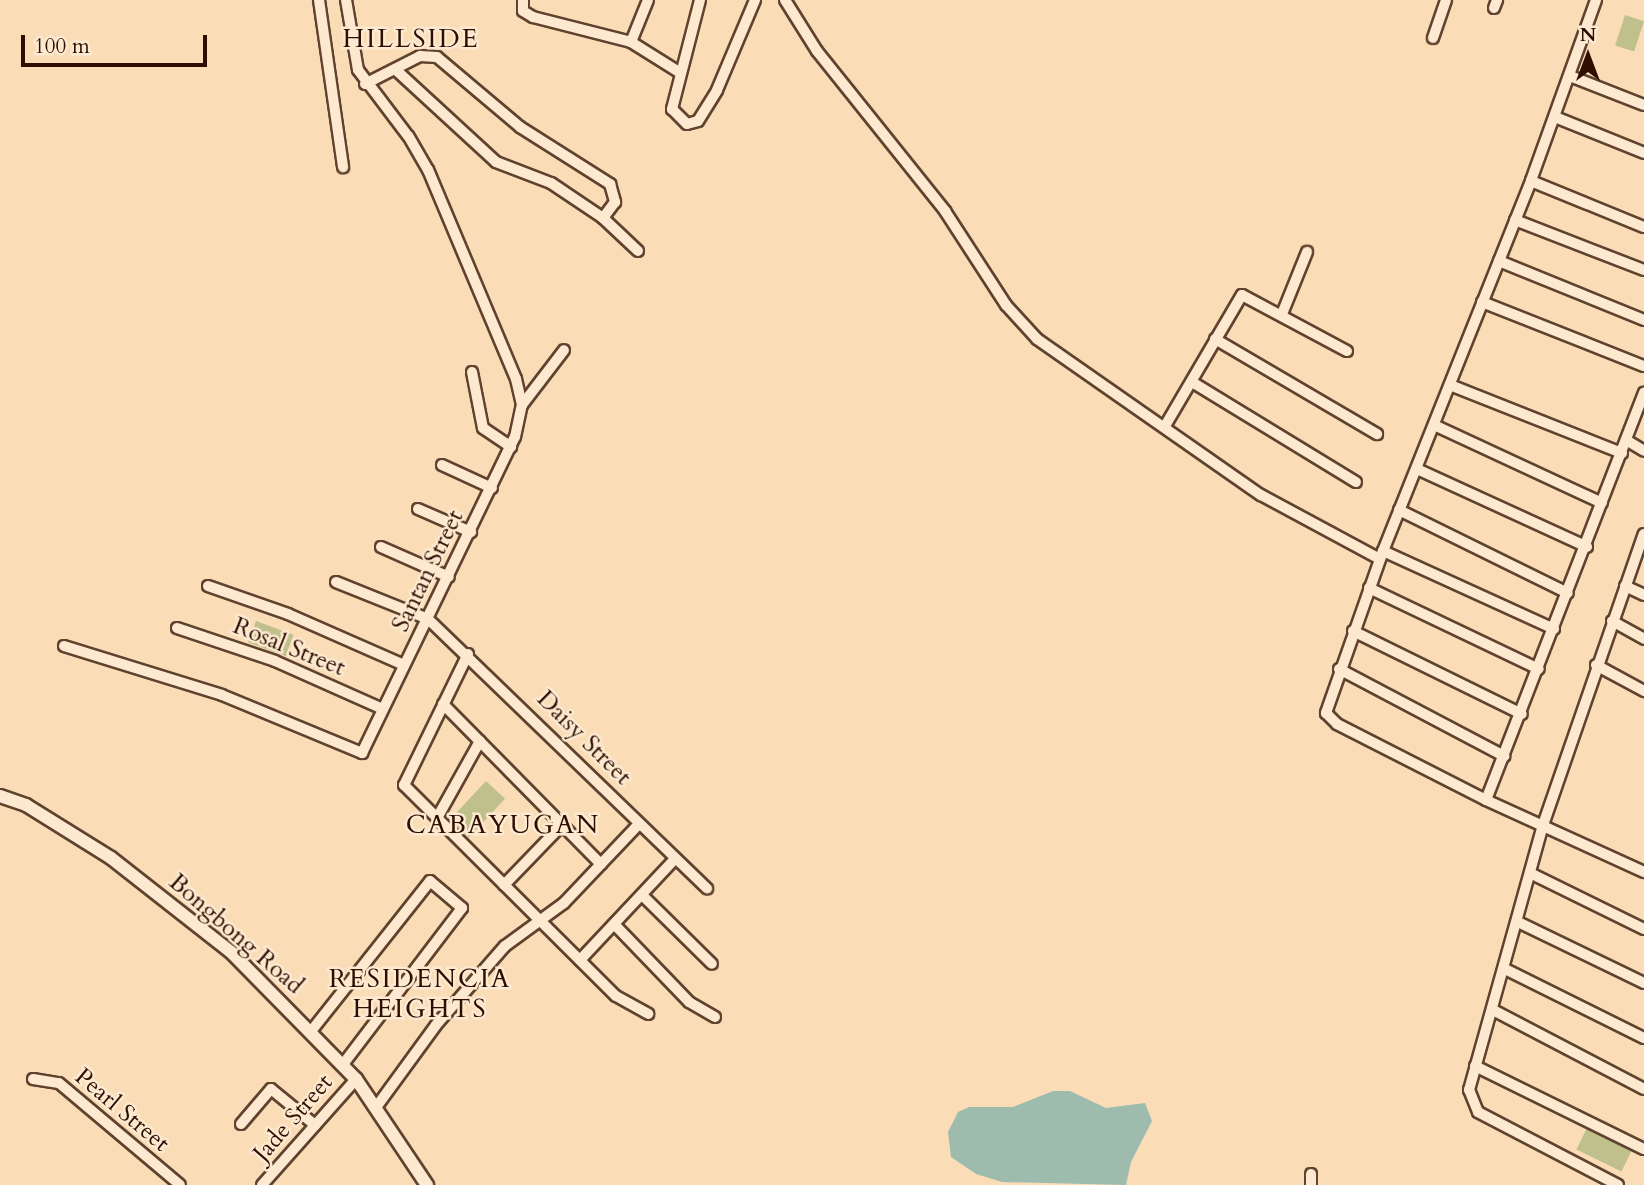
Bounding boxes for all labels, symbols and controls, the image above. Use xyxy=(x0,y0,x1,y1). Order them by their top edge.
scale bar xyxy=(24,21,210,65)
north arrow xyxy=(1553,21,1623,91)
text: N xyxy=(1580,22,1596,48)
district label: HILLSIDE xyxy=(343,23,479,55)
text: 100 m xyxy=(34,32,90,61)
street label: Santan Street xyxy=(386,505,470,637)
street label: Rosal Street xyxy=(229,611,349,683)
street label: Daisy Street xyxy=(531,685,637,791)
district label: CABAYUGAN xyxy=(407,809,599,841)
street label: Bongbong Road xyxy=(163,868,309,1000)
district label: RESIDENCIA HEIGHTS xyxy=(330,963,510,1024)
street label: Pearl Street xyxy=(69,1062,175,1158)
street label: Jade Street xyxy=(247,1068,339,1168)

